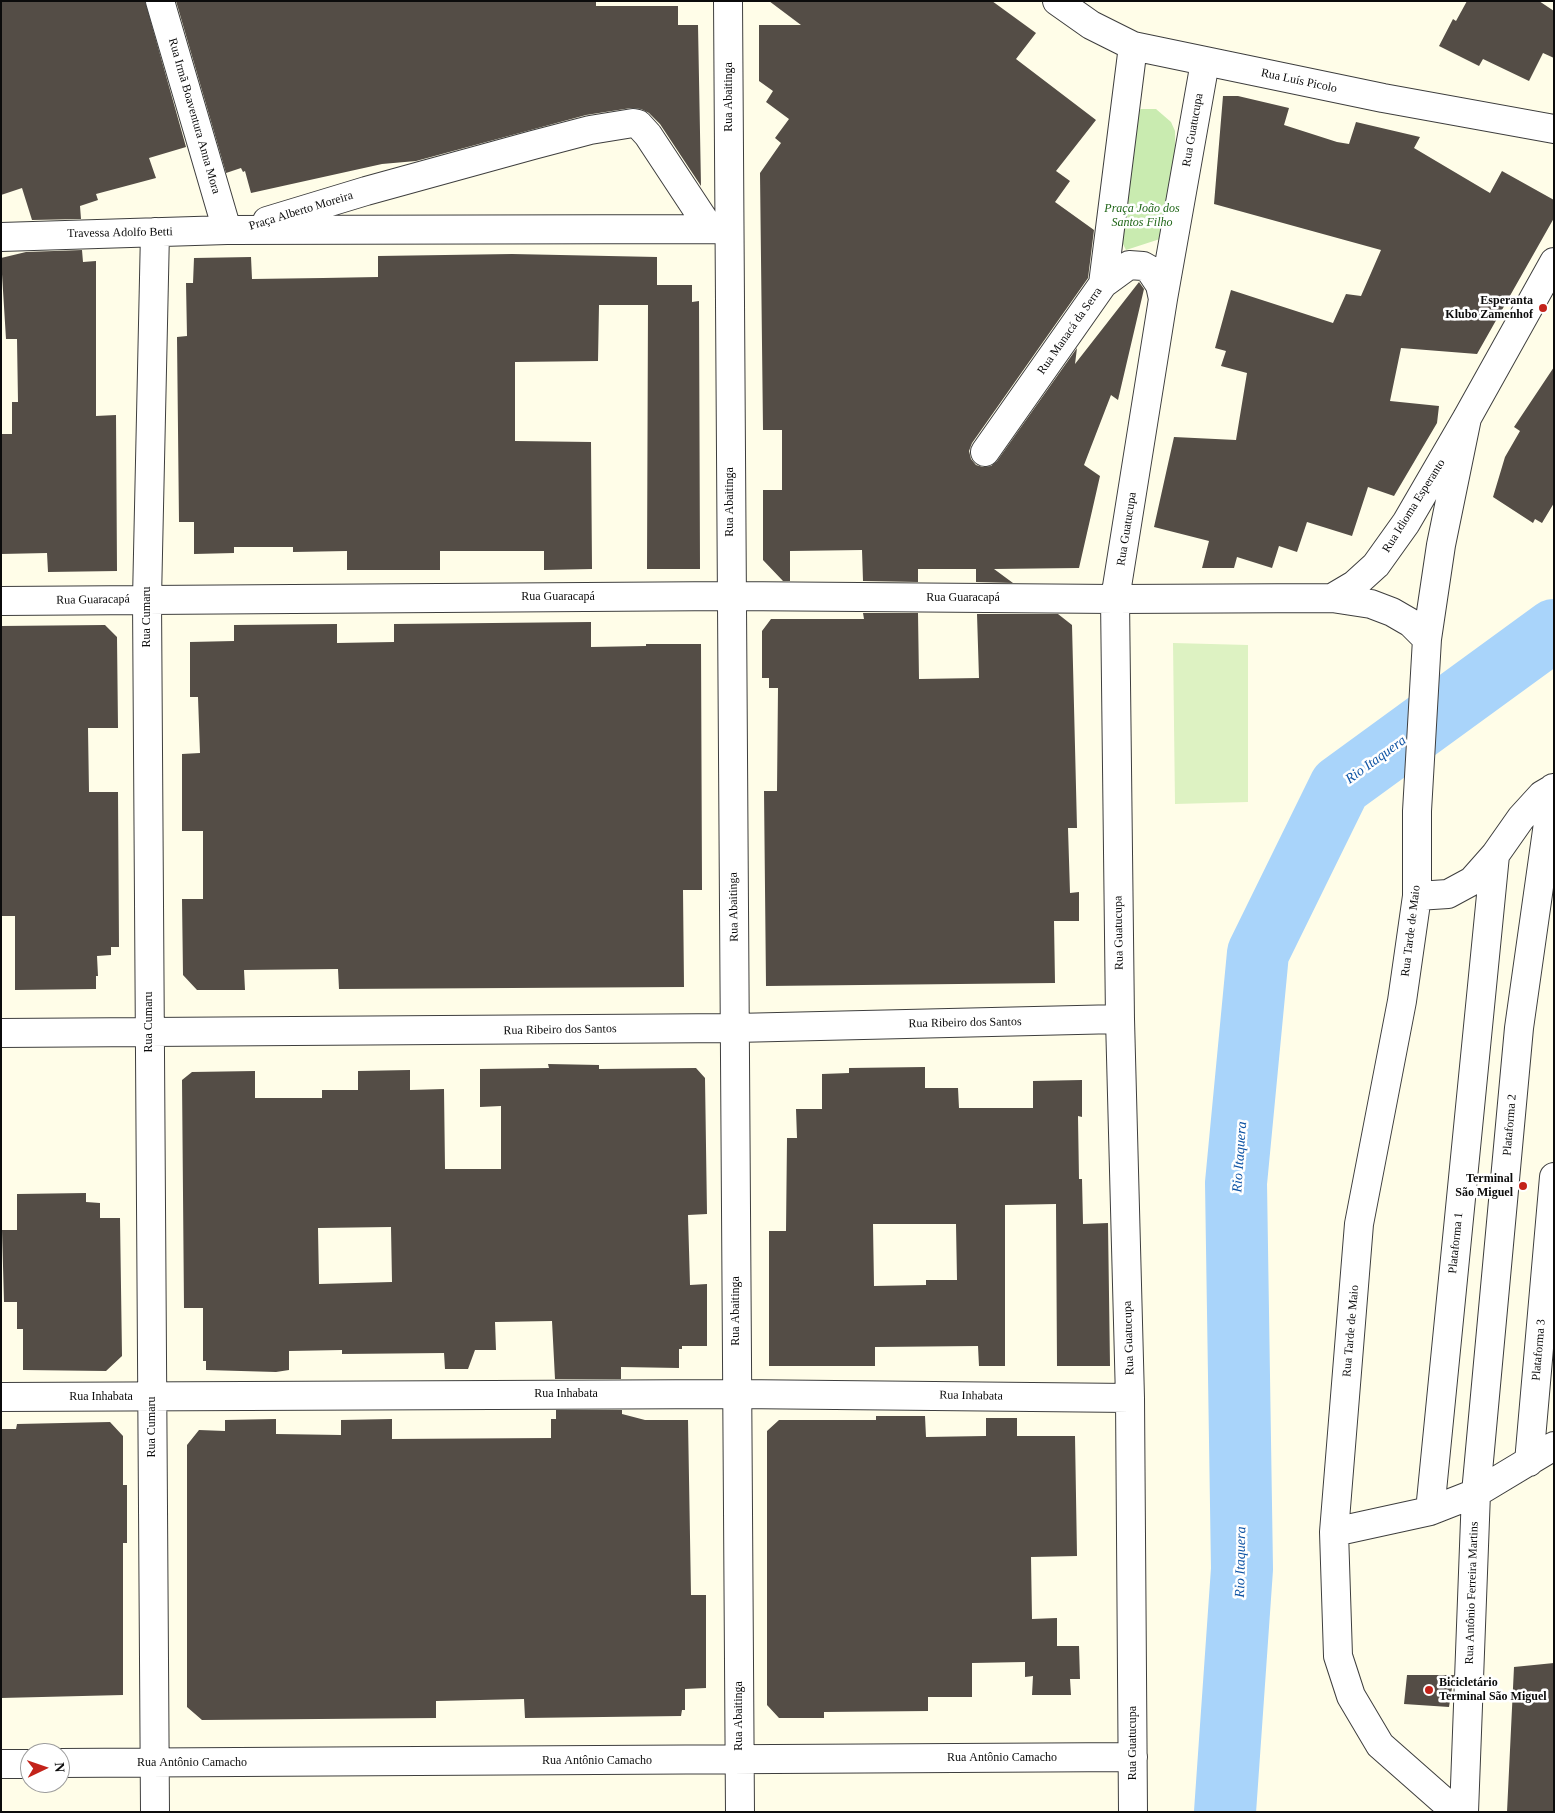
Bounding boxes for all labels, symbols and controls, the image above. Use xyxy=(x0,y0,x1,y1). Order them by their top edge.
street label: Rua Irmã Boaventura Anna Mora xyxy=(165,36,223,196)
street label: Rua Abaitinga xyxy=(722,62,736,132)
street label: Rua Luís Picolo xyxy=(1260,66,1338,96)
street label: Rua Guatucupa xyxy=(1179,92,1207,168)
street label: Praça Alberto Moreira xyxy=(247,188,355,234)
park label: Praça João dos Santos Filho xyxy=(1104,202,1180,230)
street label: Travessa Adolfo Betti xyxy=(67,225,173,241)
street label: Rua Manacá da Serra xyxy=(1035,285,1105,377)
place label: Esperanta Klubo Zamenhof xyxy=(1445,294,1533,322)
marker: Esperanta Klubo Zamenhof xyxy=(1537,302,1549,314)
street label: Rua Idioma Esperanto xyxy=(1379,457,1449,555)
street label: Rua Abaitinga xyxy=(723,467,737,537)
street label: Rua Guatucupa xyxy=(1114,491,1140,567)
street label: Rua Cumaru xyxy=(140,587,154,647)
street label: Rua Guaracapá xyxy=(521,590,595,604)
street label: Rua Guaracapá xyxy=(926,591,1000,605)
street label: Rua Guaracapá xyxy=(56,592,130,608)
water label: Rio Itaquera xyxy=(1342,732,1410,788)
street label: Rua Abaitinga xyxy=(726,872,742,942)
street label: Rua Tarde de Maio xyxy=(1398,884,1424,978)
street label: Rua Guatucupa xyxy=(1111,896,1127,970)
street label: Rua Cumaru xyxy=(142,992,156,1052)
street label: Rua Ribeiro dos Santos xyxy=(908,1015,1022,1031)
street label: Rua Ribeiro dos Santos xyxy=(503,1022,617,1038)
street label: Plataforma 2 xyxy=(1500,1094,1520,1156)
water label: Rio Itaquera xyxy=(1229,1121,1251,1193)
place label: Terminal São Miguel xyxy=(1455,1172,1513,1200)
marker: Terminal São Miguel xyxy=(1517,1180,1529,1192)
street label: Plataforma 1 xyxy=(1446,1212,1466,1274)
street label: Rua Abaitinga xyxy=(729,1276,743,1346)
street label: Rua Tarde de Maio xyxy=(1340,1284,1362,1378)
street label: Rua Guatucupa xyxy=(1121,1301,1137,1375)
street label: Plataforma 3 xyxy=(1529,1319,1549,1381)
street label: Rua Inhabata xyxy=(534,1387,598,1401)
street label: Rua Inhabata xyxy=(939,1388,1003,1404)
street label: Rua Inhabata xyxy=(69,1390,133,1404)
street label: Rua Cumaru xyxy=(145,1397,159,1457)
street label: Rua Antônio Ferreira Martins xyxy=(1462,1521,1482,1665)
water label: Rio Itaquera xyxy=(1232,1526,1250,1598)
place label: Bicicletário Terminal São Miguel xyxy=(1439,1676,1547,1704)
street label: Rua Abaitinga xyxy=(732,1681,746,1751)
marker: Bicicletário Terminal São Miguel xyxy=(1423,1684,1435,1696)
street label: Rua Guatucupa xyxy=(1126,1706,1140,1780)
north arrow xyxy=(20,1743,70,1793)
street label: Rua Antônio Camacho xyxy=(947,1751,1057,1765)
street label: Rua Antônio Camacho xyxy=(542,1754,652,1768)
street label: Rua Antônio Camacho xyxy=(137,1756,247,1770)
text: N xyxy=(52,1762,67,1773)

